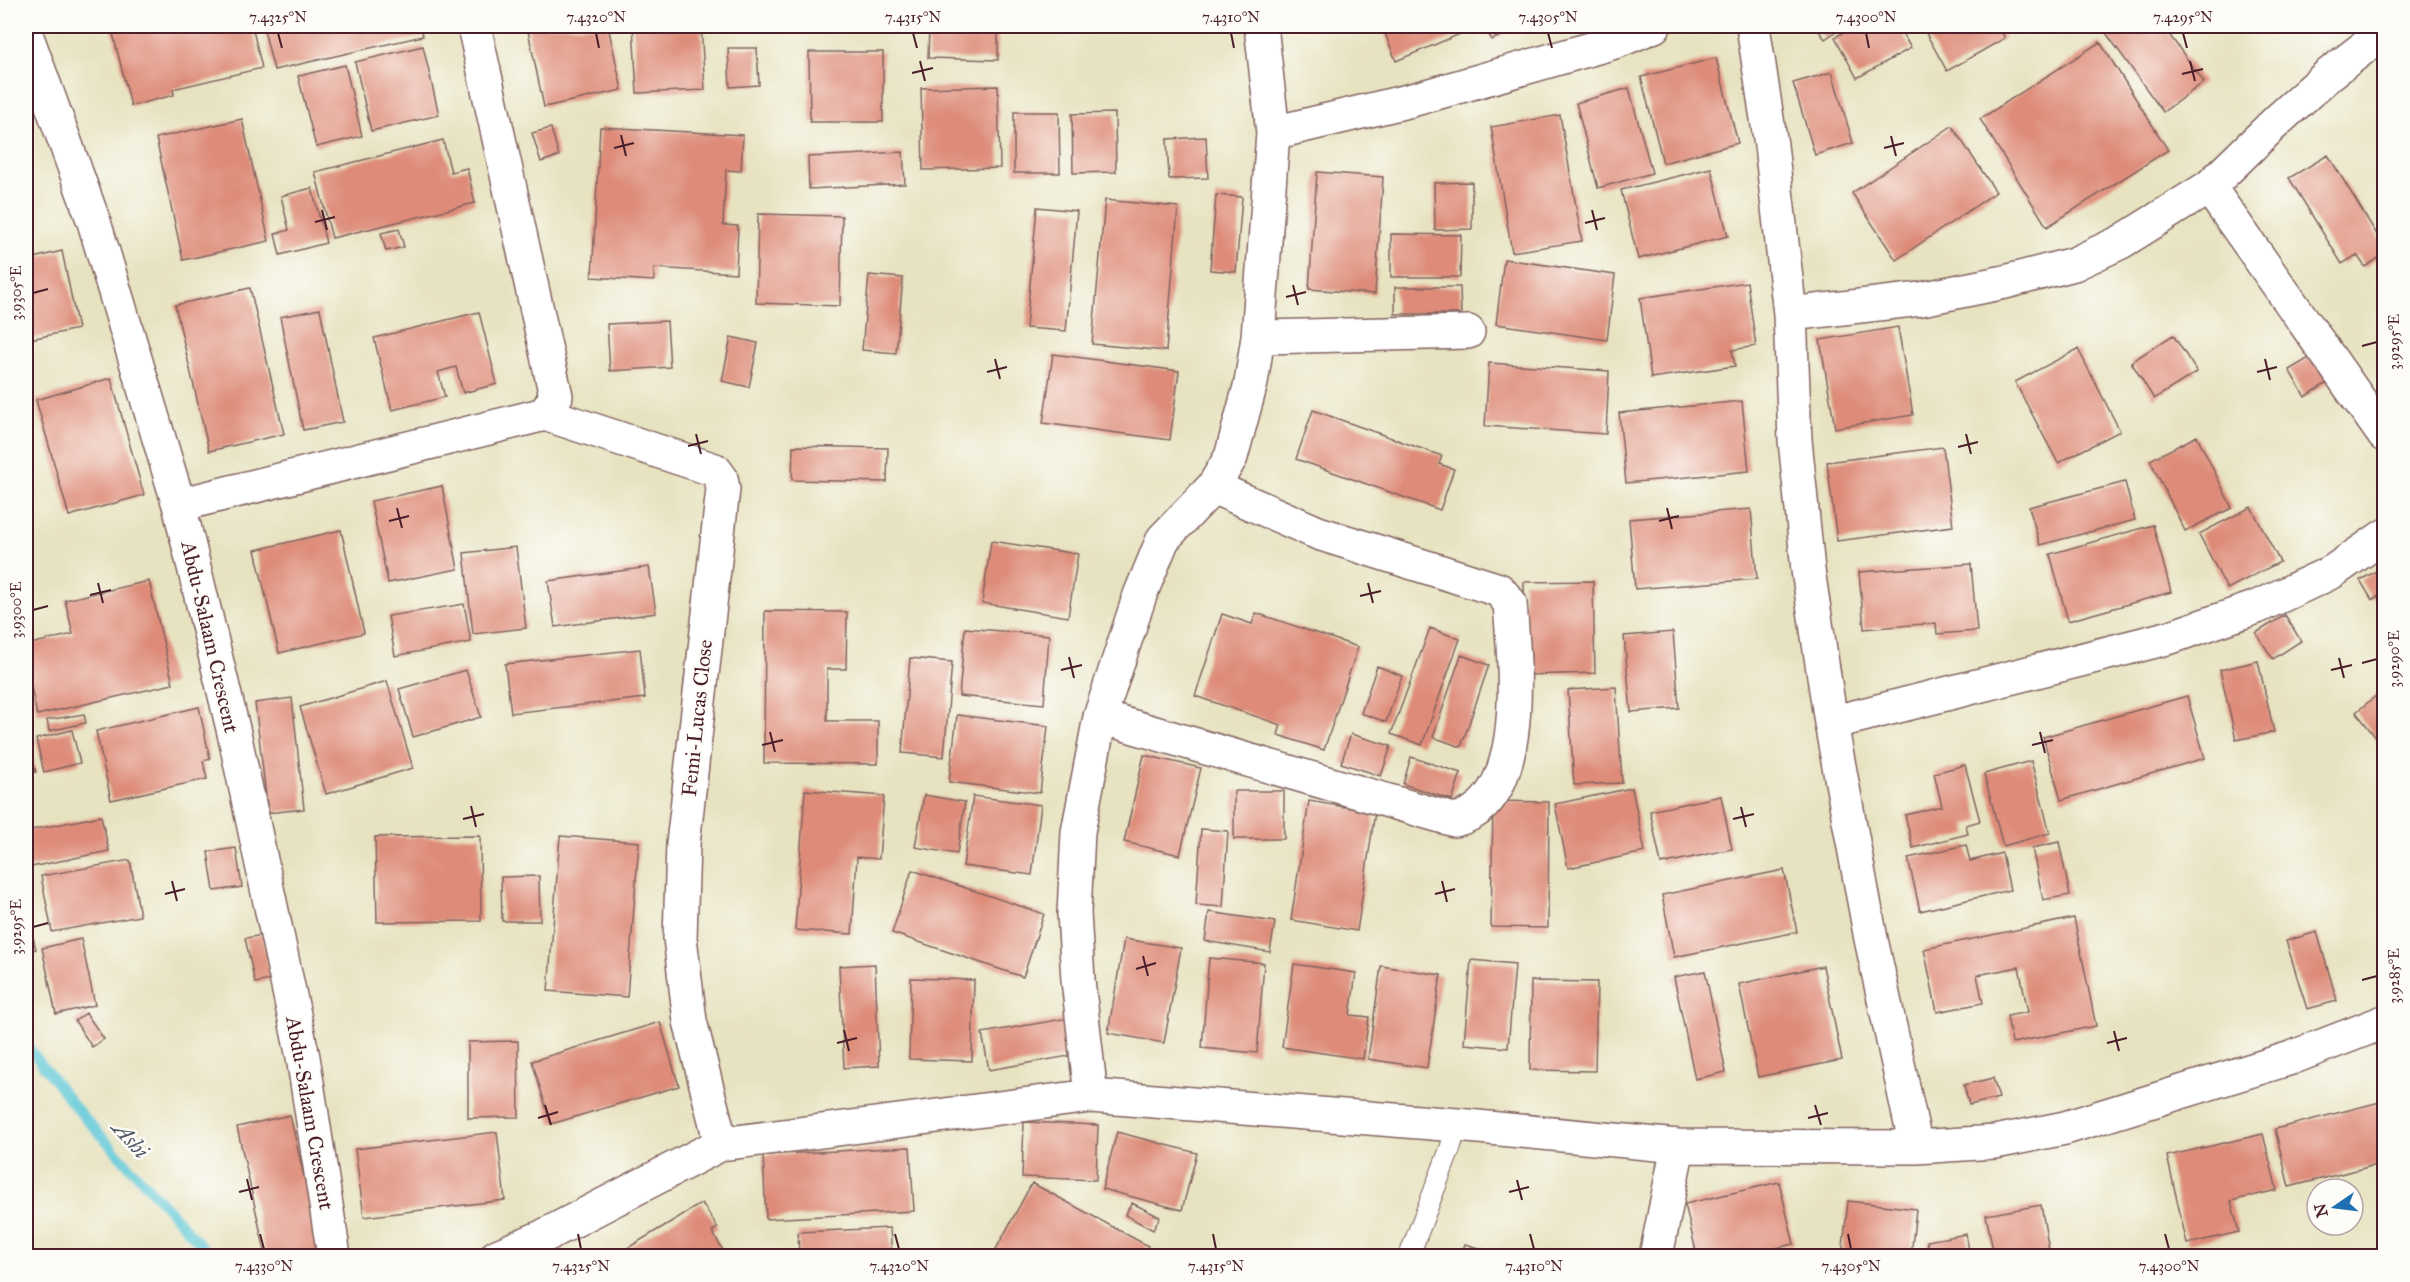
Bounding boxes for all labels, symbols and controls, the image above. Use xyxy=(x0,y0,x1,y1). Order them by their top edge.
text: 7.4325°N xyxy=(249,8,307,26)
text: 7.4320°N xyxy=(566,8,626,26)
text: 7.4315°N xyxy=(885,8,941,26)
text: 7.4310°N xyxy=(1202,8,1260,26)
text: 7.4305°N xyxy=(1518,8,1578,26)
text: 7.4300°N xyxy=(1835,8,1897,26)
text: 7.4295°N xyxy=(2153,8,2213,26)
text: 3.9305°E xyxy=(7,265,25,321)
text: 3.9295°E xyxy=(2385,314,2403,370)
street label: Abdu-Salaam Crescent xyxy=(175,538,245,736)
text: 3.9300°E xyxy=(7,581,25,638)
text: 3.9290°E xyxy=(2385,630,2403,688)
street label: Femi-Lucas Close xyxy=(676,638,718,798)
text: 3.9295°E xyxy=(7,899,25,955)
text: 3.9285°E xyxy=(2385,948,2403,1004)
street label: Abdu-Salaam Crescent xyxy=(280,1013,340,1212)
water label: Ashi xyxy=(105,1113,155,1165)
north arrow xyxy=(2305,1177,2365,1237)
text: N xyxy=(2310,1201,2332,1219)
text: 7.4330°N xyxy=(235,1257,293,1275)
text: 7.4325°N xyxy=(552,1257,610,1275)
text: 7.4320°N xyxy=(869,1257,929,1275)
text: 7.4315°N xyxy=(1188,1257,1244,1275)
text: 7.4310°N xyxy=(1505,1257,1563,1275)
text: 7.4305°N xyxy=(1821,1257,1881,1275)
text: 7.4300°N xyxy=(2138,1257,2200,1275)

